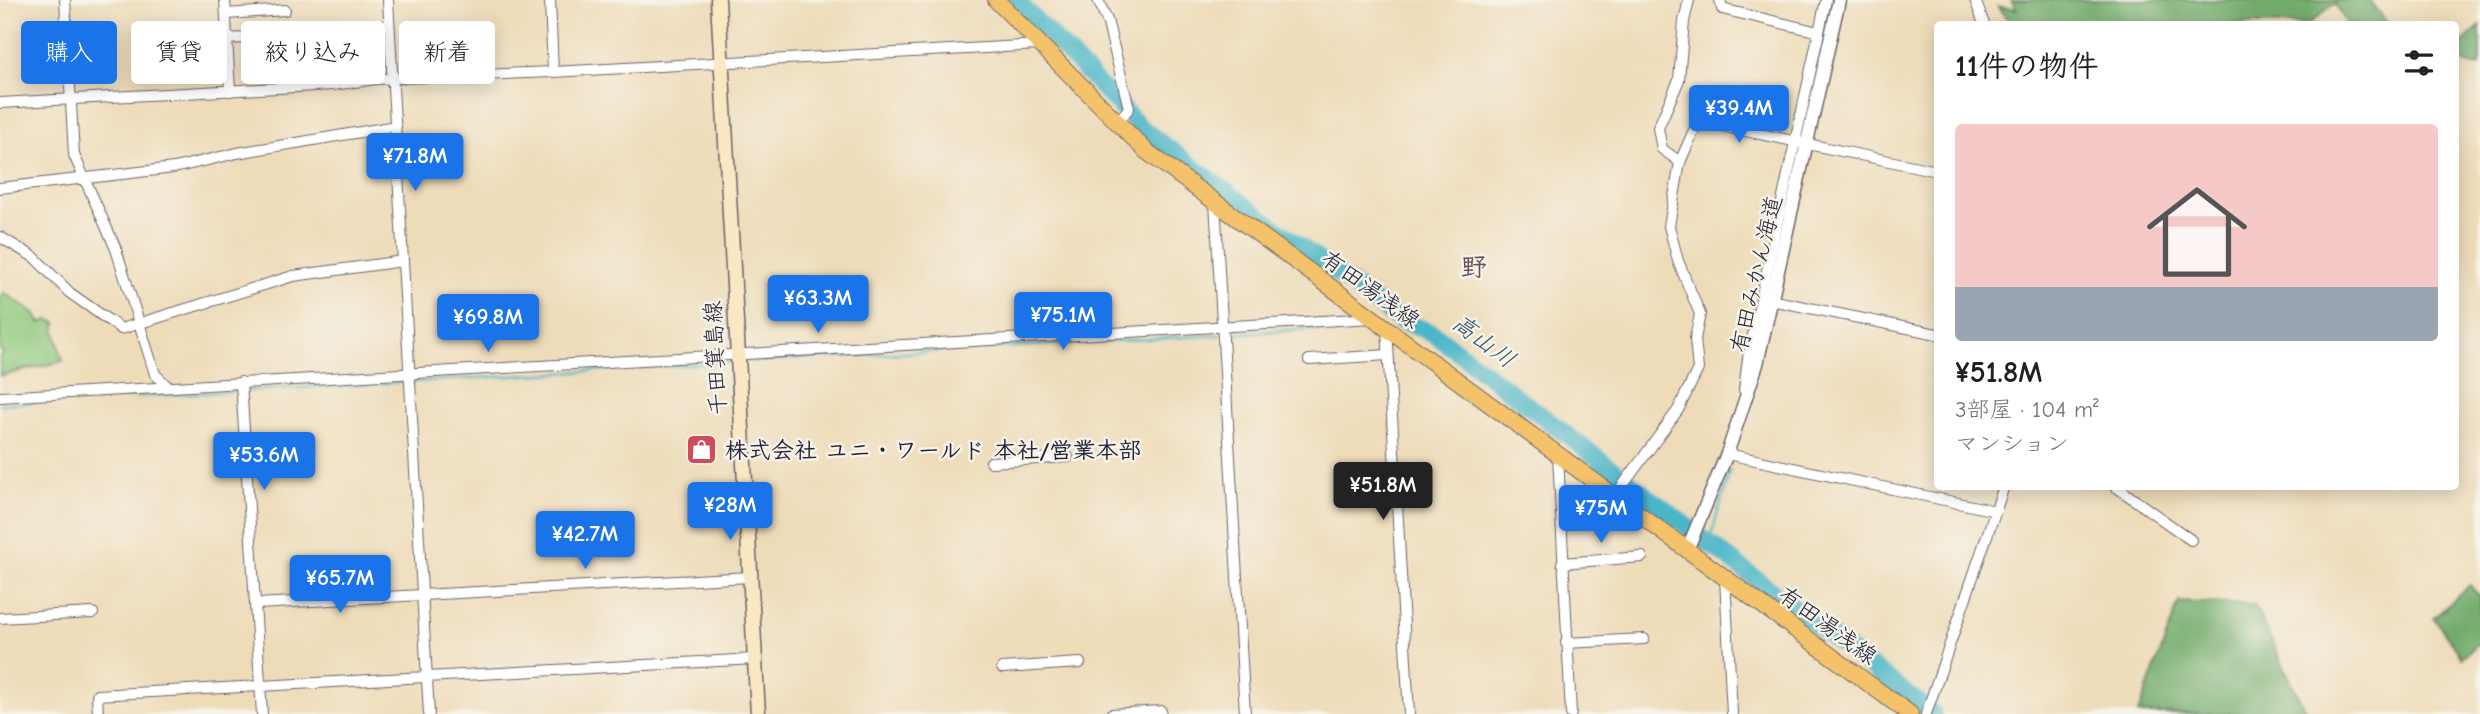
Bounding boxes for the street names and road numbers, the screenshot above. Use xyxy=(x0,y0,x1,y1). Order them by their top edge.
street label: 有田みかん海道 xyxy=(1725,193,1788,355)
street label: 有田湯浅線 xyxy=(1316,245,1425,334)
street label: 千田箕島線 xyxy=(699,300,732,416)
street label: 有田湯浅線 xyxy=(1773,581,1882,670)

